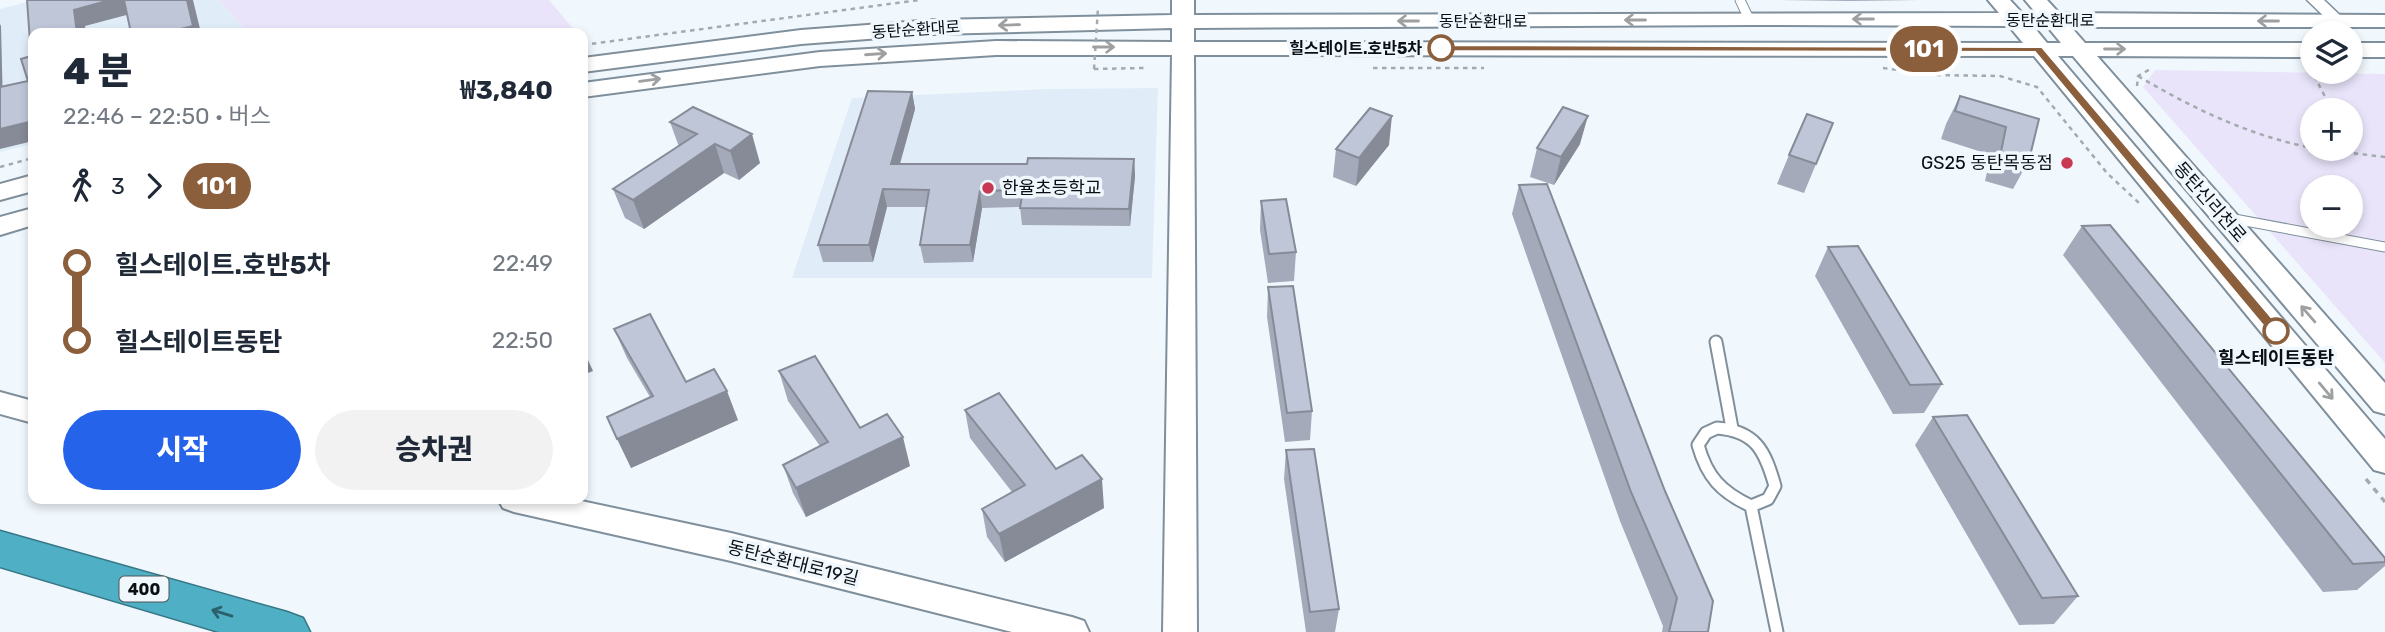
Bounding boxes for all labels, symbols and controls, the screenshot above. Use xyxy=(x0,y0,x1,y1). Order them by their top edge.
street label: 동탄순환대로 xyxy=(2006,11,2094,30)
street label: 동탄순환대로 xyxy=(1439,12,1527,31)
one-way arrow xyxy=(1851,12,1874,26)
one-way arrow xyxy=(1624,13,1647,27)
one-way arrow xyxy=(1396,14,1419,28)
one-way arrow xyxy=(2257,14,2280,28)
street label: 동탄순환대로 xyxy=(871,17,961,42)
one-way arrow xyxy=(997,18,1020,31)
map controls xyxy=(2300,21,2363,238)
button: layers xyxy=(2300,21,2363,84)
line badge: 101 xyxy=(1884,26,1964,72)
marker: 힐스테이트.호반5차 xyxy=(1428,35,1454,61)
text: 101 xyxy=(1904,35,1944,63)
place label: 힐스테이트.호반5차 xyxy=(1289,39,1422,58)
one-way arrow xyxy=(1092,40,1115,54)
one-way arrow xyxy=(2103,42,2126,56)
one-way arrow xyxy=(865,47,887,60)
text: 4 분 xyxy=(63,48,133,94)
one-way arrow xyxy=(638,73,661,86)
text: ₩3,840 xyxy=(460,75,553,106)
button: + xyxy=(2300,98,2363,161)
text: 22:46 – 22:50 · 버스 xyxy=(63,102,271,130)
place label: GS25 동탄목동점 xyxy=(1921,152,2053,174)
marker: GS25 동탄목동점 xyxy=(2059,155,2075,171)
street label: 동탄신리천로 xyxy=(2169,157,2251,247)
icon: walk xyxy=(63,167,101,205)
icon: forward xyxy=(135,167,173,205)
text: 3 xyxy=(111,172,125,200)
text: 101 xyxy=(197,172,237,200)
button: − xyxy=(2300,175,2363,238)
place label: 한율초등학교 xyxy=(1002,177,1101,199)
marker: 한율초등학교 xyxy=(980,180,996,196)
text: 22:49 xyxy=(492,249,553,277)
text: 힐스테이트.호반5차 xyxy=(115,250,331,281)
one-way arrow xyxy=(2300,306,2316,324)
marker: 힐스테이트동탄 xyxy=(2263,318,2289,344)
text: 22:50 xyxy=(492,326,553,354)
text: 힐스테이트동탄 xyxy=(115,327,282,358)
place label: 힐스테이트동탄 xyxy=(2218,347,2334,369)
one-way arrow xyxy=(2318,381,2334,399)
button: 시작 xyxy=(63,410,301,490)
button: 승차권 xyxy=(315,410,553,490)
street label: 동탄순환대로19길 xyxy=(725,536,861,590)
road number: 400 xyxy=(120,576,168,602)
one-way arrow xyxy=(211,605,233,618)

